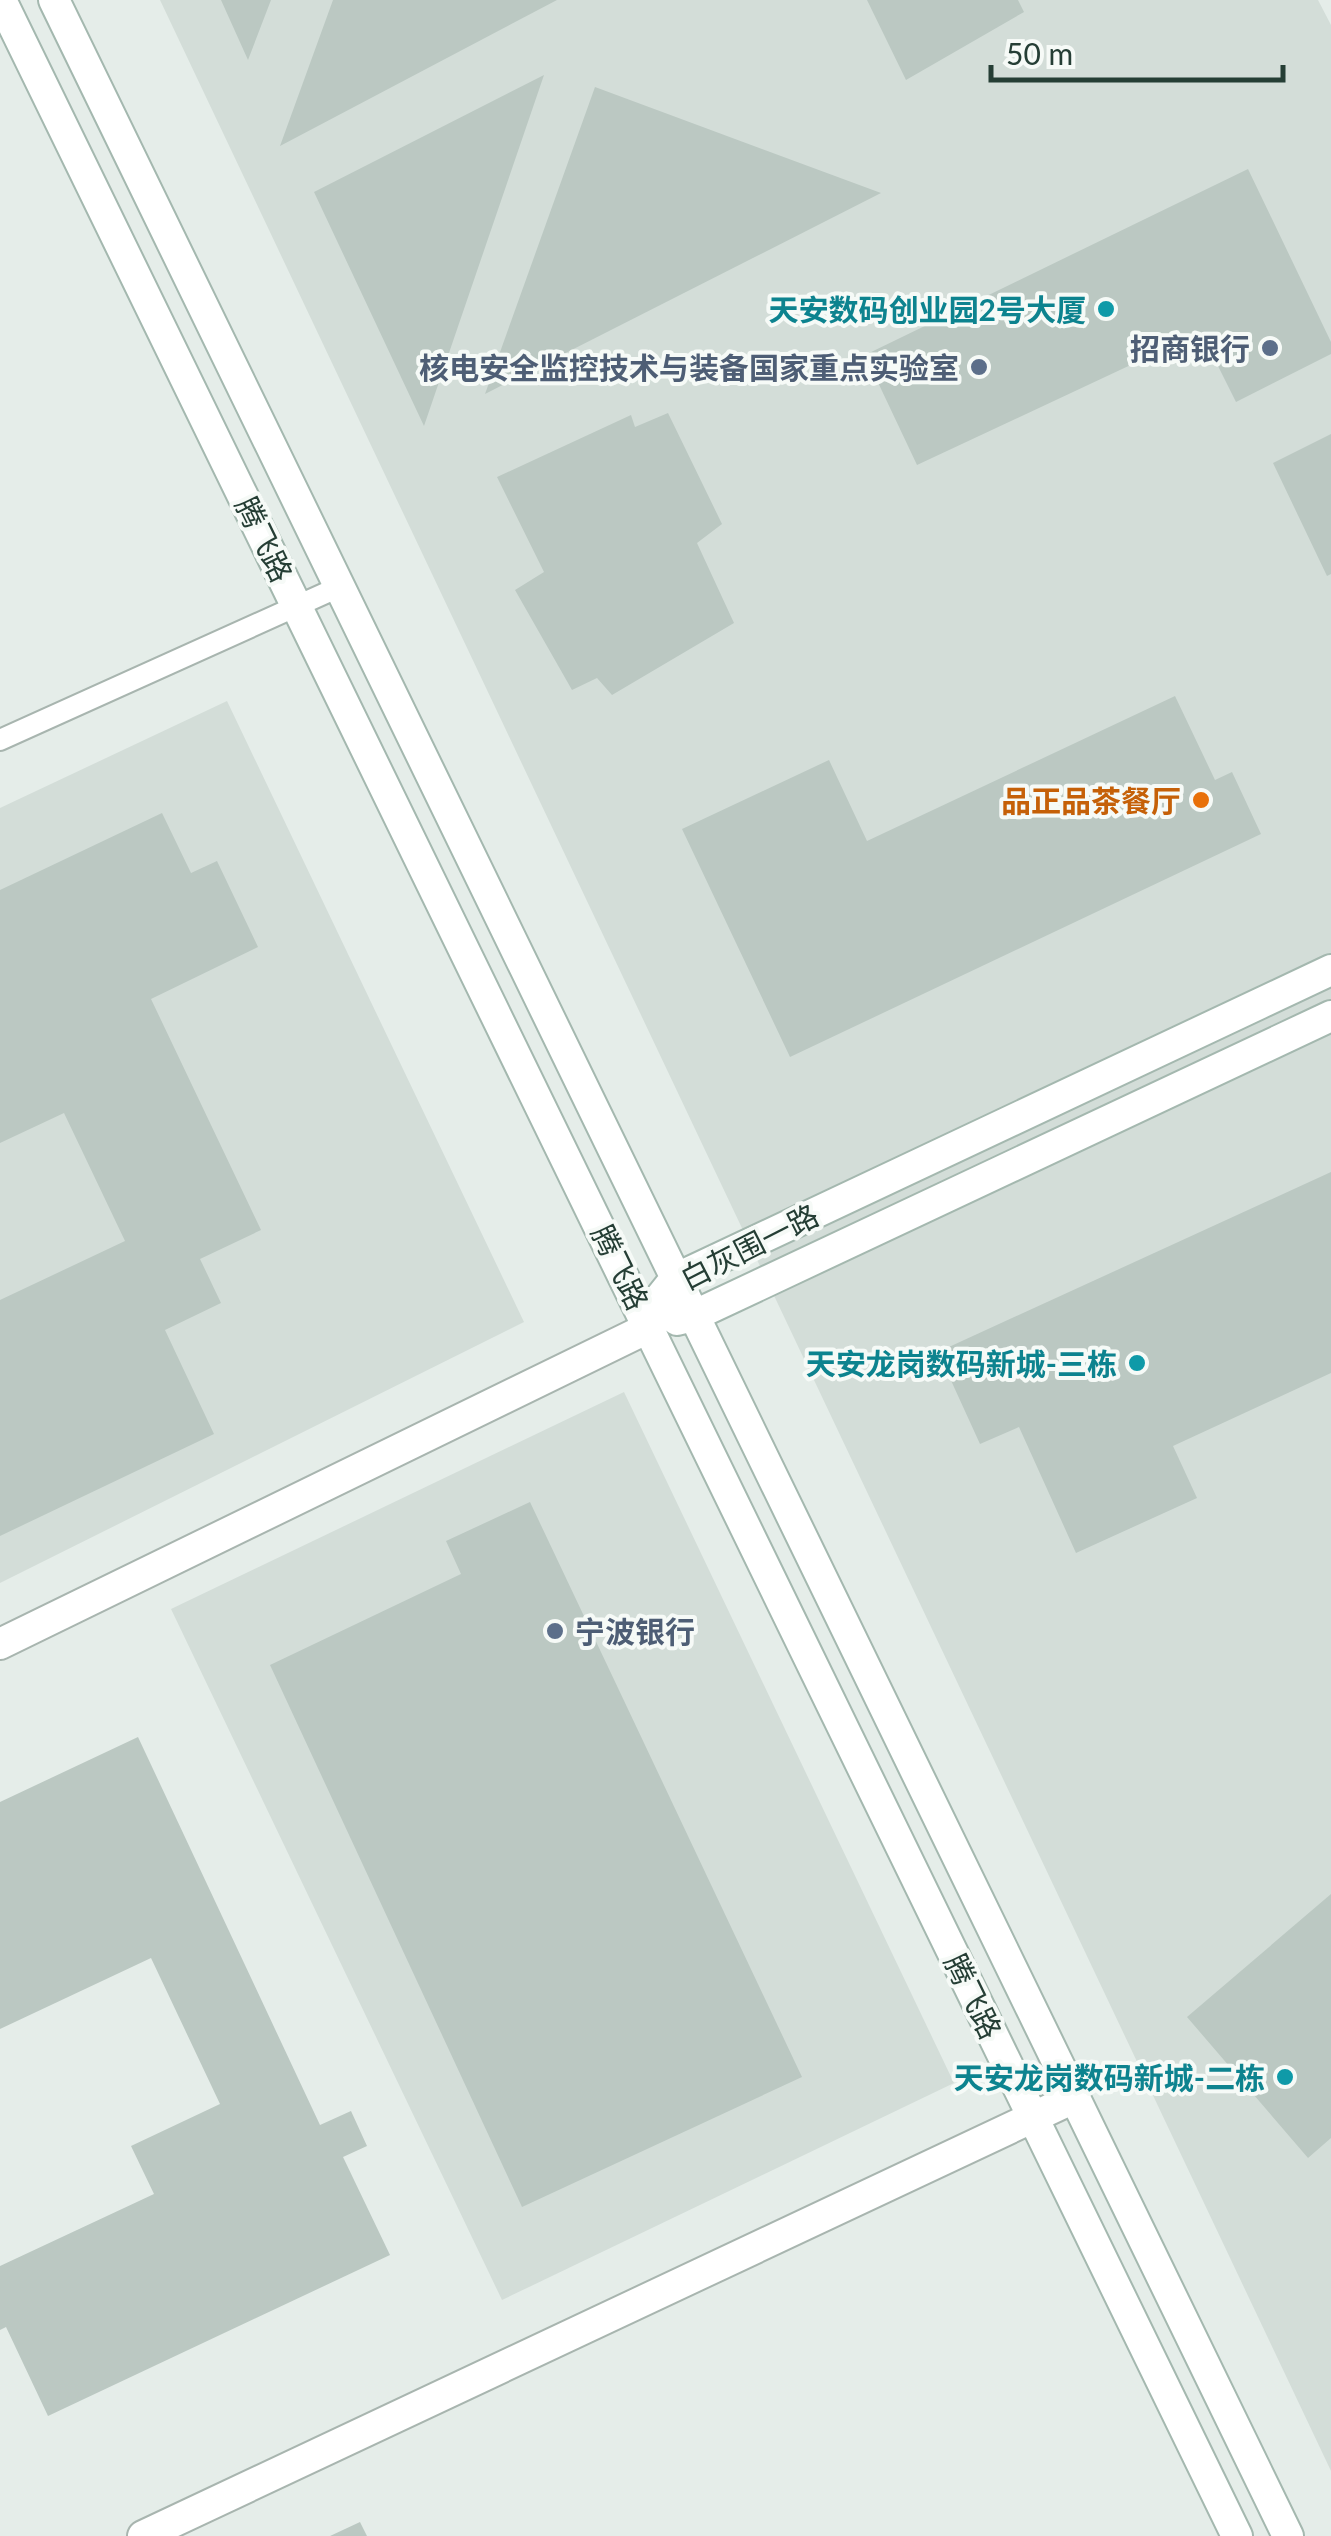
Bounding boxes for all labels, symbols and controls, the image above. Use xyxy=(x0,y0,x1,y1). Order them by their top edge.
scale bar xyxy=(991,20,1284,82)
text: 50 m xyxy=(1006,35,1073,71)
place label: 天安数码创业园2号大厦 xyxy=(769,291,1086,327)
marker: 天安数码创业园2号大厦 xyxy=(1095,298,1117,320)
place label: 招商银行 xyxy=(1130,330,1250,366)
marker: 招商银行 xyxy=(1259,337,1281,359)
place label: 核电安全监控技术与装备国家重点实验室 xyxy=(419,349,959,385)
marker: 核电安全监控技术与装备国家重点实验室 xyxy=(968,356,990,378)
street label: 腾飞路 xyxy=(229,491,301,587)
place label: 品正品茶餐厅 xyxy=(1001,782,1181,818)
marker: 品正品茶餐厅 xyxy=(1190,789,1212,811)
street label: 白灰围一路 xyxy=(674,1196,824,1296)
street label: 腾飞路 xyxy=(585,1219,657,1315)
place label: 天安龙岗数码新城-三栋 xyxy=(806,1345,1117,1381)
marker: 天安龙岗数码新城-三栋 xyxy=(1126,1352,1148,1374)
place label: 宁波银行 xyxy=(575,1613,695,1649)
marker: 宁波银行 xyxy=(544,1620,566,1642)
street label: 腾飞路 xyxy=(938,1948,1010,2044)
place label: 天安龙岗数码新城-二栋 xyxy=(954,2059,1265,2095)
marker: 天安龙岗数码新城-二栋 xyxy=(1274,2066,1296,2088)

